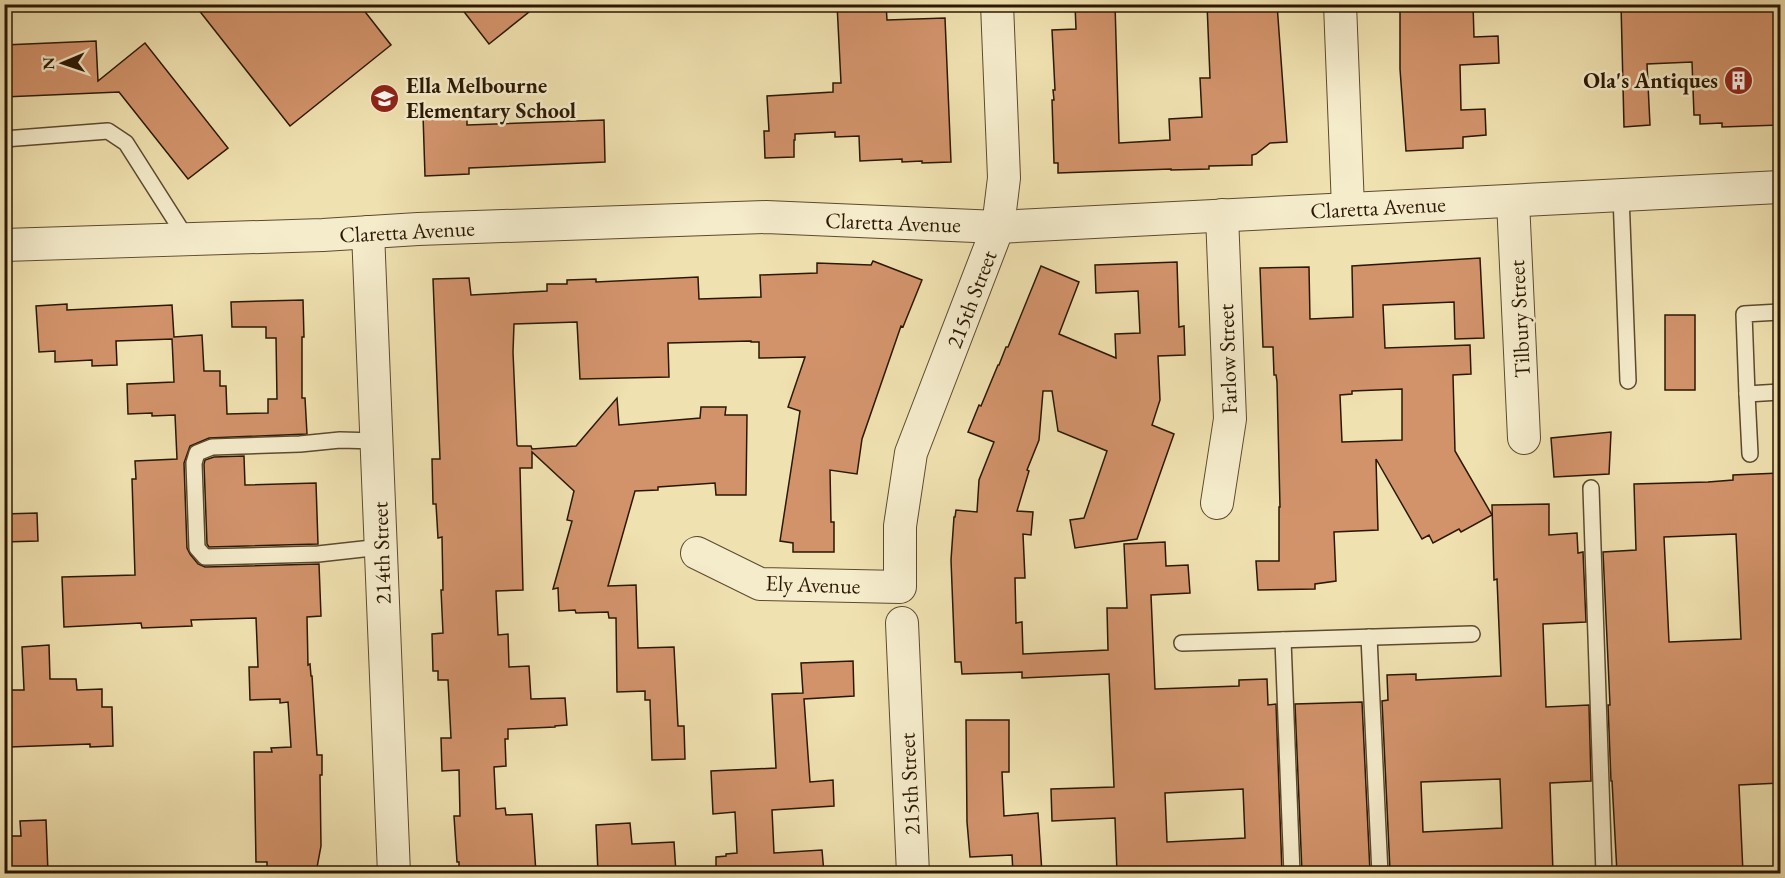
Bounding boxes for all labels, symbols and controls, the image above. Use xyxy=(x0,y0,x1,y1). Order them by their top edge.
north arrow xyxy=(33,33,93,93)
text: N xyxy=(38,57,59,70)
building icon: Ola's Antiques xyxy=(1723,64,1755,96)
place label: Ola's Antiques xyxy=(1583,66,1718,95)
place label: Ella Melbourne Elementary School xyxy=(406,71,576,125)
school or university icon: Ella Melbourne Elementary School xyxy=(369,82,401,114)
street label: Claretta Avenue xyxy=(1309,189,1447,226)
street label: Claretta Avenue xyxy=(825,206,962,239)
street label: Claretta Avenue xyxy=(338,213,476,250)
street label: 215th Street xyxy=(940,246,1003,352)
street label: Tilbury Street xyxy=(1502,259,1537,379)
street label: Farlow Street xyxy=(1211,303,1244,415)
street label: 214th Street xyxy=(365,501,398,605)
street label: Ely Avenue xyxy=(765,568,861,601)
street label: 215th Street xyxy=(892,732,927,836)

